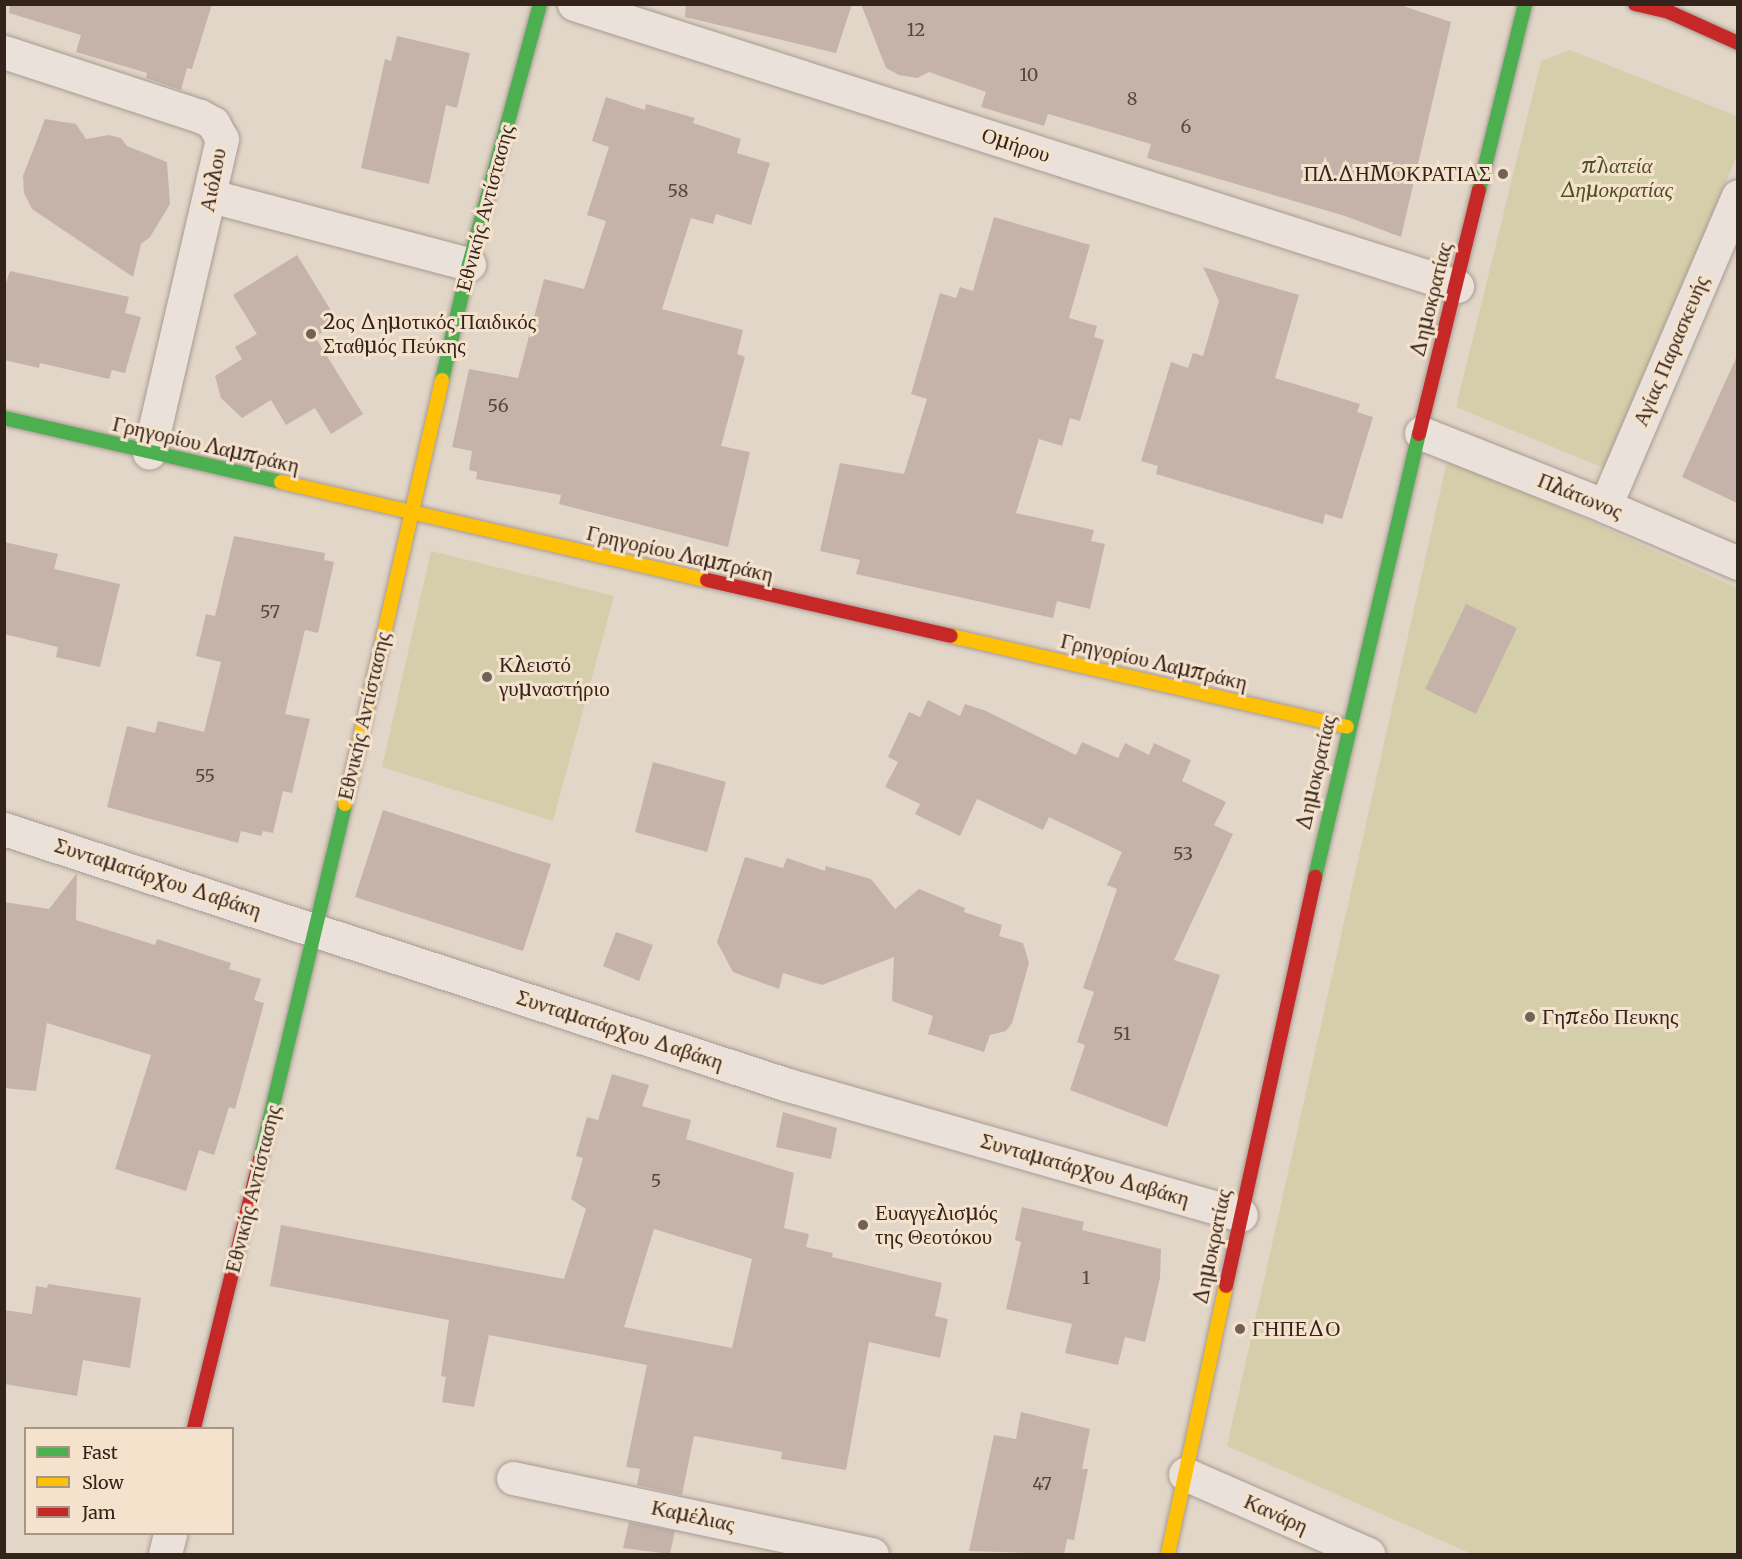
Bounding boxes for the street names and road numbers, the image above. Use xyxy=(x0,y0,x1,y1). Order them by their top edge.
street label: Εθνικής Αντίστασης xyxy=(451,122,519,294)
street label: Ομήρου xyxy=(979,122,1053,168)
street label: Αιόλου xyxy=(194,146,232,214)
street label: Δημοκρατίας xyxy=(1405,240,1457,360)
street label: Αγίας Παρασκευής xyxy=(1628,272,1714,430)
street label: Γρηγορίου Λαμπράκη xyxy=(110,411,302,479)
street label: Πλάτωνος xyxy=(1534,468,1626,524)
street label: Γρηγορίου Λαμπράκη xyxy=(584,520,776,588)
street label: Γρηγορίου Λαμπράκη xyxy=(1058,628,1250,696)
street label: Εθνικής Αντίστασης xyxy=(332,630,396,802)
street label: Δημοκρατίας xyxy=(1290,713,1342,833)
street label: Συνταματάρχου Δαβάκη xyxy=(51,833,265,923)
street label: Συνταματάρχου Δαβάκη xyxy=(513,985,727,1075)
street label: Εθνικής Αντίστασης xyxy=(220,1103,286,1275)
street label: Συνταματάρχου Δαβάκη xyxy=(978,1128,1192,1212)
street label: Δημοκρατίας xyxy=(1187,1187,1237,1307)
street label: Κανάρη xyxy=(1240,1489,1312,1539)
street label: Καμέλιας xyxy=(649,1495,737,1537)

